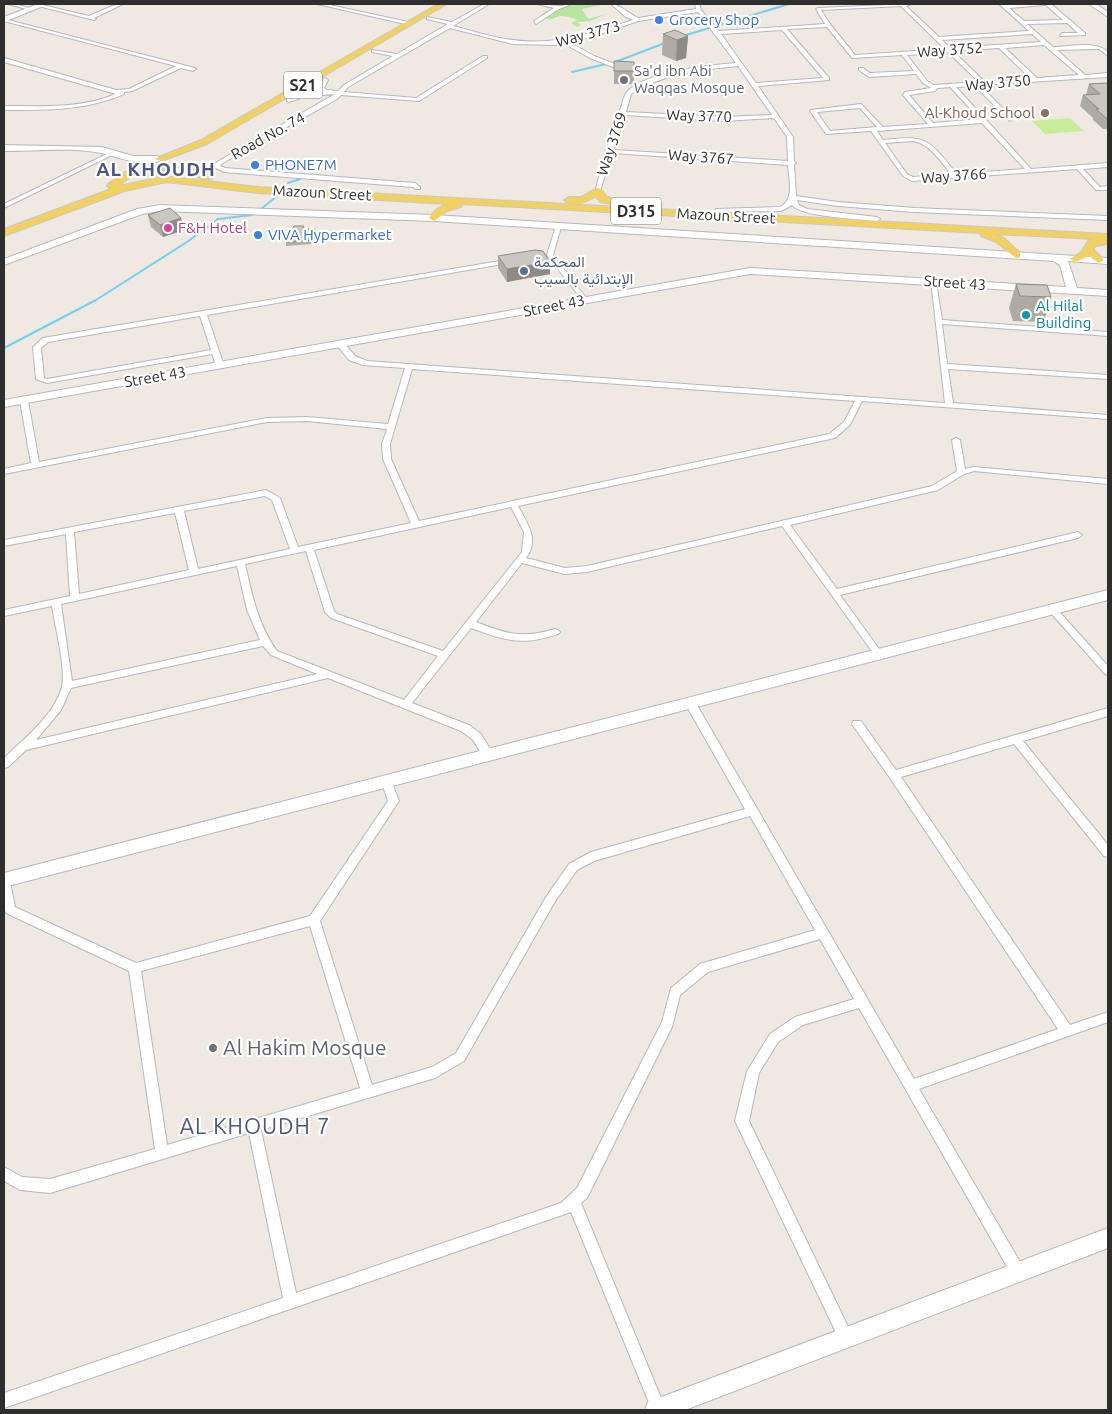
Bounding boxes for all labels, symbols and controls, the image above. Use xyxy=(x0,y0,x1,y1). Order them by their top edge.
place label: Grocery Shop xyxy=(669,11,759,28)
marker: Grocery Shop xyxy=(653,14,665,26)
street label: Way 3773 xyxy=(554,17,622,50)
street label: Way 3752 xyxy=(917,39,983,60)
place label: Sa'd ibn Abi Waqqas Mosque xyxy=(634,62,744,96)
street label: Way 3750 xyxy=(964,71,1031,94)
road number: S21 xyxy=(284,72,322,98)
marker: Sa'd ibn Abi Waqqas Mosque xyxy=(618,74,630,86)
place label: Al-Khoud School xyxy=(925,104,1035,121)
street label: Way 3770 xyxy=(666,106,732,125)
marker: Al-Khoud School xyxy=(1039,107,1051,119)
street label: Road No. 74 xyxy=(228,108,308,163)
street label: Way 3769 xyxy=(593,110,630,178)
street label: Way 3767 xyxy=(668,146,734,167)
place label: PHONE7M xyxy=(265,156,337,173)
district label: AL KHOUDH xyxy=(96,158,216,180)
marker: PHONE7M xyxy=(249,159,261,171)
street label: Way 3766 xyxy=(921,165,987,186)
street label: Mazoun Street xyxy=(272,181,372,204)
road number: D315 xyxy=(611,198,661,225)
street label: Mazoun Street xyxy=(676,204,776,227)
place label: F&H Hotel xyxy=(178,219,247,236)
marker: F&H Hotel xyxy=(162,222,174,234)
place label: VIVA Hypermarket xyxy=(268,226,392,243)
marker: VIVA Hypermarket xyxy=(252,229,264,241)
place label: المحكمة الإبتدائية بالسيب xyxy=(534,253,633,289)
marker: المحكمة الإبتدائية بالسيب xyxy=(518,265,530,277)
street label: Street 43 xyxy=(923,272,987,293)
street label: Street 43 xyxy=(522,291,586,320)
place label: Al Hilal Building xyxy=(1036,297,1091,331)
marker: Al Hilal Building xyxy=(1020,309,1032,321)
street label: Street 43 xyxy=(123,363,187,390)
place label: Al Hakim Mosque xyxy=(223,1035,387,1059)
marker: Al Hakim Mosque xyxy=(207,1042,219,1054)
district label: AL KHOUDH 7 xyxy=(180,1113,330,1138)

